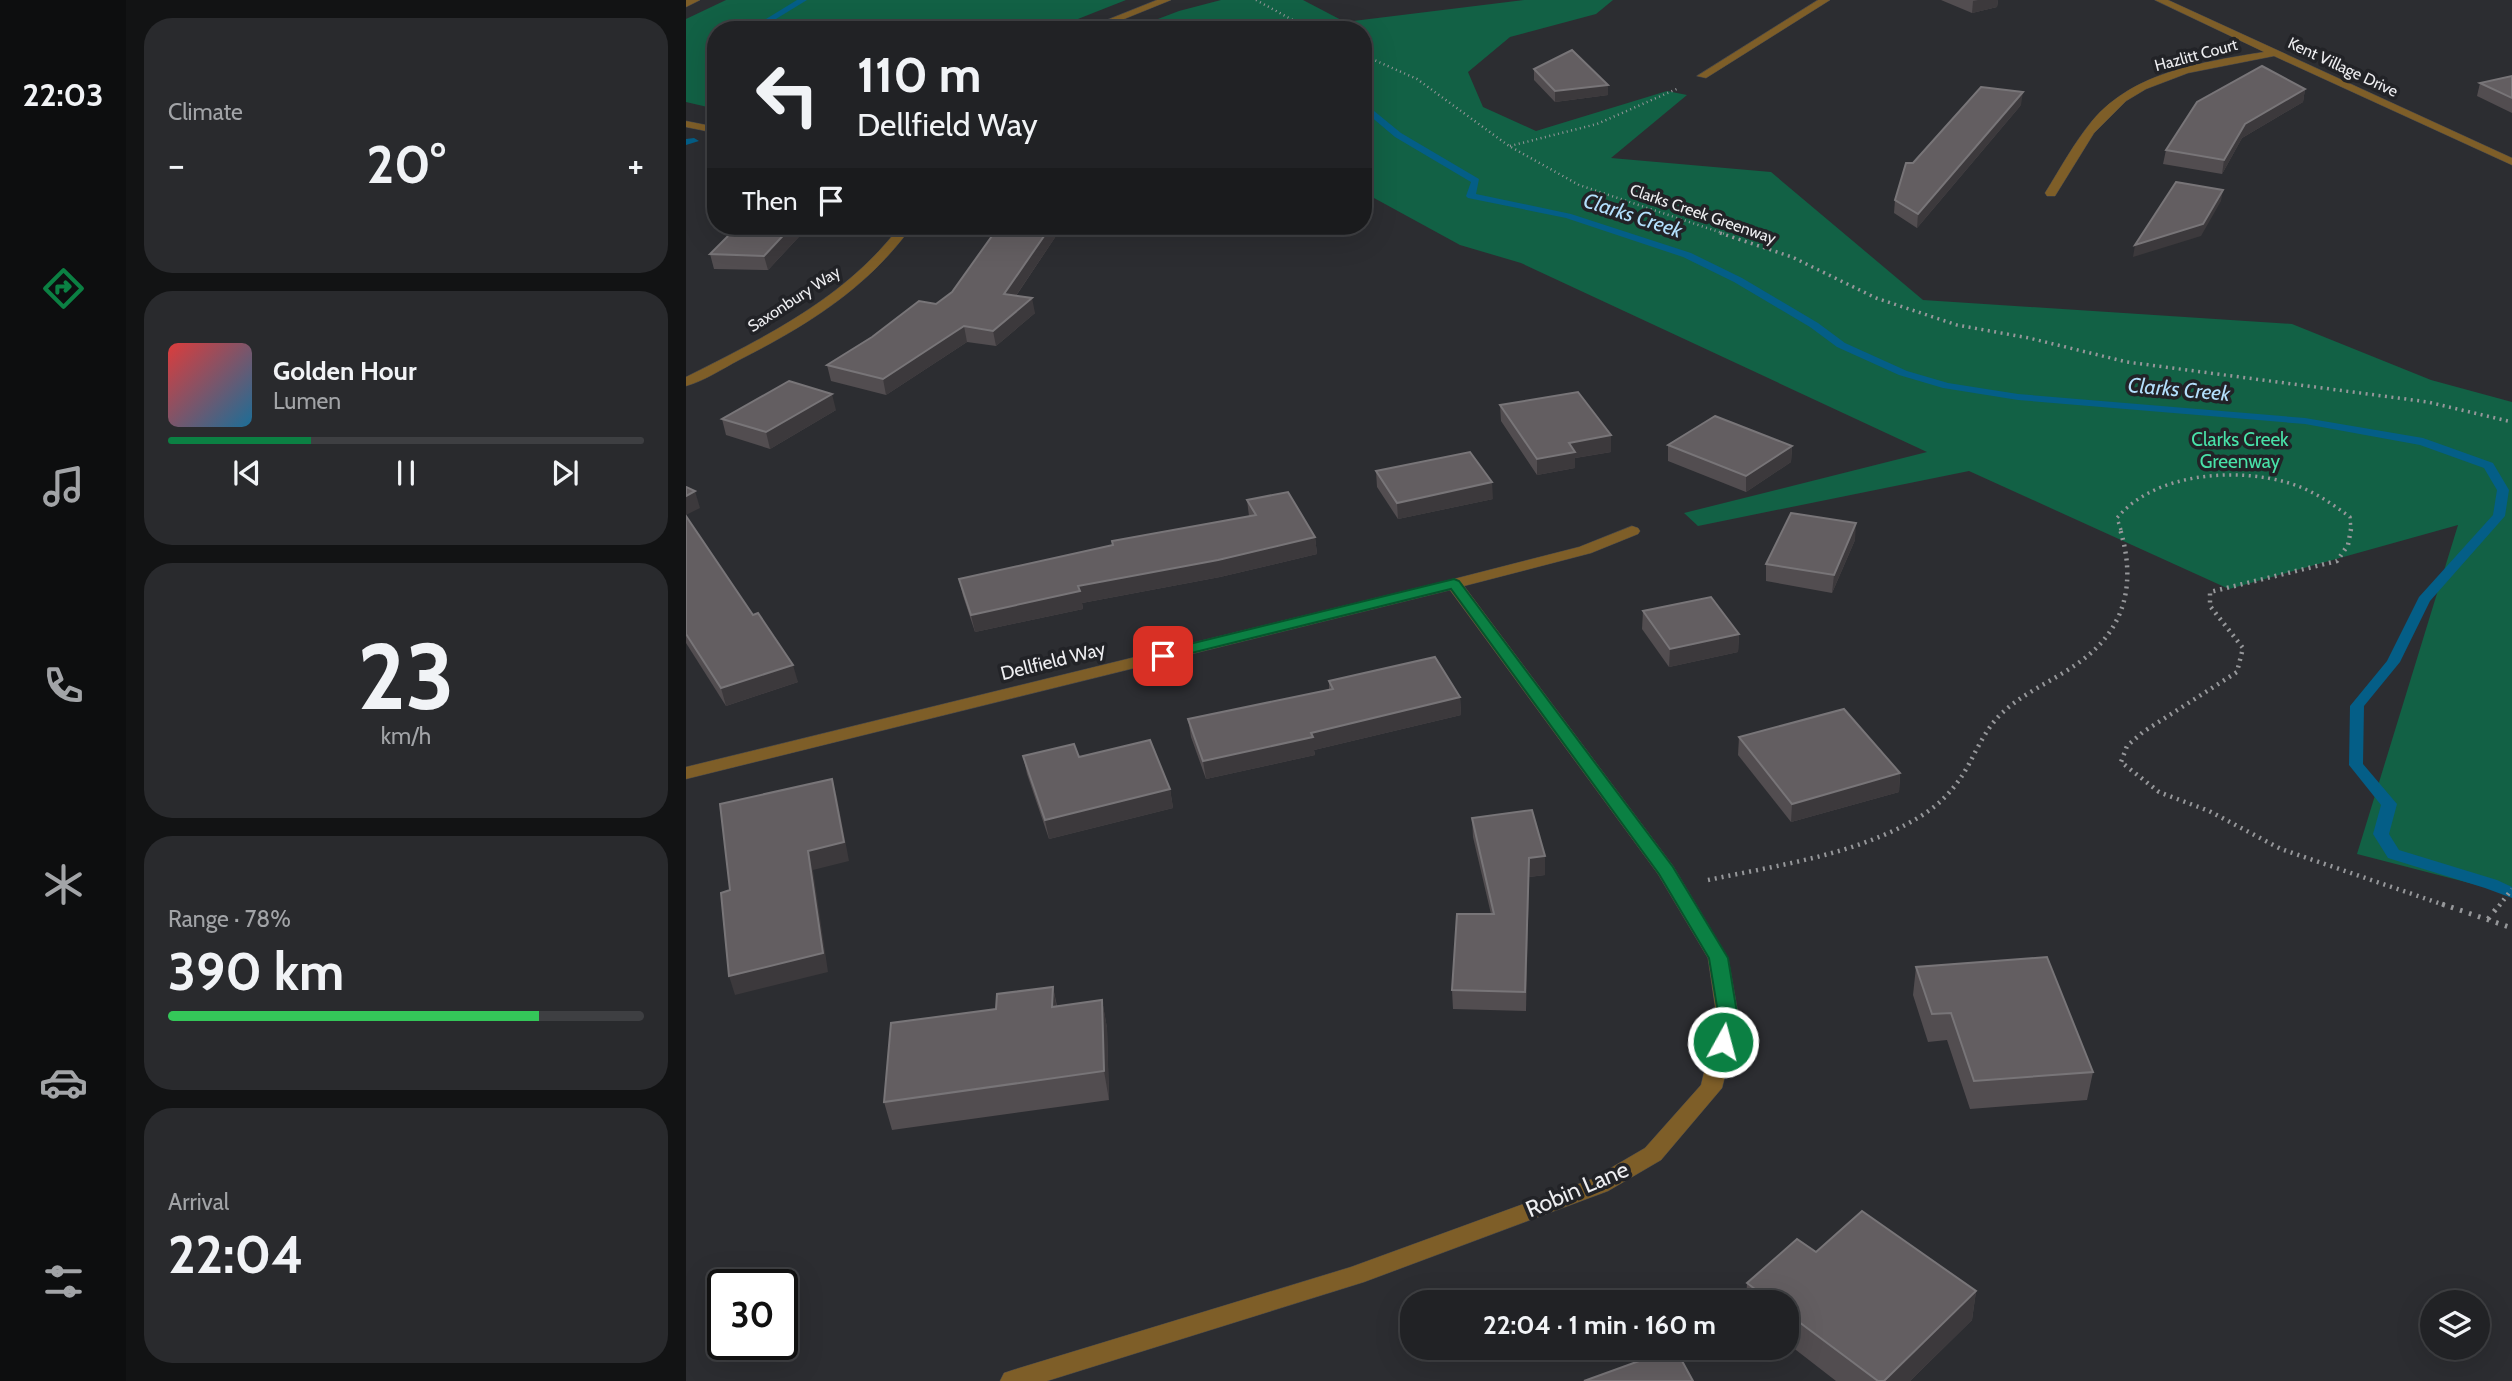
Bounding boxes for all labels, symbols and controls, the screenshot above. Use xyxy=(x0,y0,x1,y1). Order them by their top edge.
street label: Kent Village Drive xyxy=(2285,33,2401,101)
street label: Hazlitt Court xyxy=(2152,35,2240,75)
text: 110 m xyxy=(857,45,981,104)
icon: left xyxy=(742,49,833,140)
text: 22:03 xyxy=(23,75,103,114)
text: Climate xyxy=(168,98,243,126)
text: Dellfield Way xyxy=(857,105,1038,144)
text: 20° xyxy=(366,133,446,196)
text: − xyxy=(168,141,185,188)
text: + xyxy=(627,141,644,188)
street label: Clarks Creek Greenway xyxy=(1627,180,1779,248)
icon: arrive xyxy=(812,182,850,220)
text: Then xyxy=(742,185,798,217)
water label: Clarks Creek xyxy=(1580,187,1686,243)
street label: Saxonbury Way xyxy=(744,262,844,336)
icon: directions xyxy=(39,264,88,313)
text: Golden Hour xyxy=(273,355,416,387)
water label: Clarks Creek xyxy=(2127,372,2232,406)
text: Lumen xyxy=(273,387,341,415)
park label: Clarks Creek Greenway xyxy=(2191,428,2289,473)
icon: previous xyxy=(228,454,266,492)
icon: pause xyxy=(387,454,425,492)
icon: next xyxy=(546,454,584,492)
icon: music xyxy=(39,462,88,511)
text: 23 xyxy=(357,621,455,732)
pin xyxy=(1133,626,1193,686)
street label: Dellfield Way xyxy=(998,637,1108,685)
icon: arrive xyxy=(1144,637,1182,675)
icon: phone xyxy=(39,661,88,710)
text: km/h xyxy=(381,722,431,750)
icon: climate xyxy=(39,860,88,909)
text: Range · 78% xyxy=(168,905,291,933)
text: 390 km xyxy=(168,940,344,1003)
position arrow xyxy=(1686,1005,1760,1079)
icon: car xyxy=(39,1058,88,1107)
street label: Robin Lane xyxy=(1521,1155,1633,1223)
text: Arrival xyxy=(168,1188,229,1216)
text: 22:04 xyxy=(168,1223,304,1286)
icon: filters xyxy=(39,1257,88,1306)
speed limit sign: 30 xyxy=(707,1269,798,1360)
map controls xyxy=(2420,1290,2490,1360)
button: layers xyxy=(2420,1290,2490,1360)
text: 22:04 · 1 min · 160 m xyxy=(1483,1309,1716,1341)

